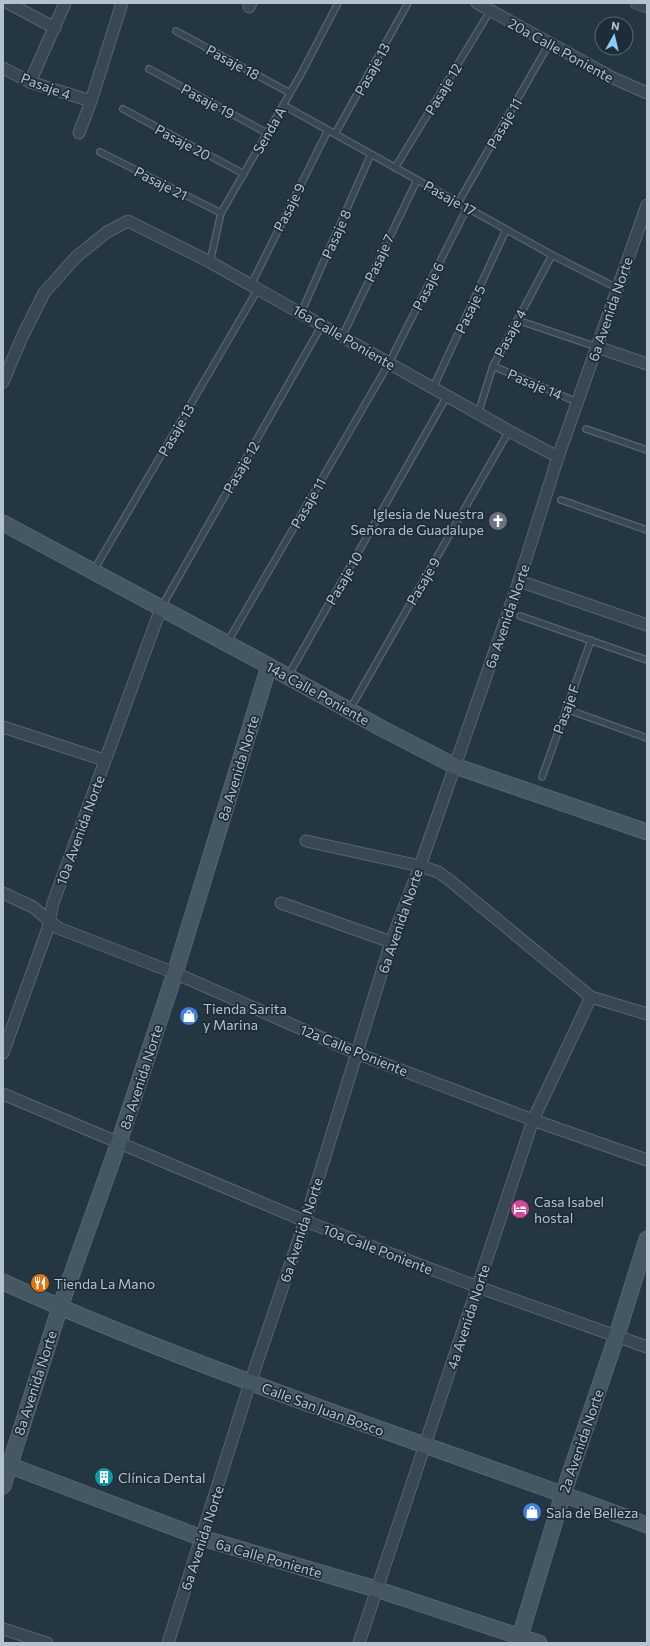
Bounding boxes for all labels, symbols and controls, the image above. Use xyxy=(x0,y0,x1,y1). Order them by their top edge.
street label: 20a Calle Poniente xyxy=(505,14,617,86)
north arrow xyxy=(594,16,634,56)
text: N xyxy=(610,19,620,33)
street label: Pasaje 13 xyxy=(351,40,393,98)
street label: Pasaje 18 xyxy=(203,41,263,83)
street label: Pasaje 12 xyxy=(421,60,465,118)
street label: Pasaje 4 xyxy=(19,69,74,103)
street label: Pasaje 19 xyxy=(178,80,238,122)
street label: Pasaje 11 xyxy=(483,95,525,151)
street label: Senda A xyxy=(249,103,289,156)
street label: Pasaje 20 xyxy=(152,120,214,164)
street label: Pasaje 21 xyxy=(132,162,190,204)
street label: Pasaje 17 xyxy=(421,177,479,219)
street label: Pasaje 9 xyxy=(270,180,308,234)
street label: Pasaje 8 xyxy=(318,207,354,261)
street label: Pasaje 7 xyxy=(361,231,397,285)
street label: 6a Avenida Norte xyxy=(584,255,636,363)
street label: Pasaje 6 xyxy=(409,259,447,313)
street label: Pasaje 5 xyxy=(451,282,489,336)
street label: 16a Calle Poniente xyxy=(290,301,398,373)
street label: Pasaje 4 xyxy=(490,306,530,360)
street label: Pasaje 14 xyxy=(505,365,565,403)
street label: Pasaje 13 xyxy=(154,401,198,459)
street label: Pasaje 12 xyxy=(219,438,263,496)
street label: Pasaje 11 xyxy=(287,475,329,531)
place label: Iglesia de Nuestra Señora de Guadalupe xyxy=(351,505,484,538)
church icon: Iglesia de Nuestra Señora de Guadalupe xyxy=(487,510,509,532)
street label: Pasaje 10 xyxy=(322,548,366,608)
street label: Pasaje 9 xyxy=(403,554,443,608)
street label: 6a Avenida Norte xyxy=(481,562,533,670)
street label: 14a Calle Poniente xyxy=(263,658,373,728)
street label: Pasaje F xyxy=(549,682,583,736)
street label: 8a Avenida Norte xyxy=(214,713,262,823)
street label: 10a Avenida Norte xyxy=(52,773,108,887)
street label: 6a Avenida Norte xyxy=(374,867,426,975)
place label: Tienda Sarita y Marina xyxy=(203,1000,287,1033)
shop icon: Tienda Sarita y Marina xyxy=(178,1005,200,1027)
street label: 12a Calle Poniente xyxy=(298,1021,410,1079)
street label: 8a Avenida Norte xyxy=(116,1022,166,1132)
street label: 6a Avenida Norte xyxy=(276,1175,326,1285)
place label: Casa Isabel hostal xyxy=(534,1193,604,1226)
hotel icon: Casa Isabel hostal xyxy=(509,1198,531,1220)
street label: 10a Calle Poniente xyxy=(321,1220,435,1278)
street label: 4a Avenida Norte xyxy=(443,1262,493,1372)
restaurant icon: Tienda La Mano xyxy=(29,1272,51,1294)
place label: Tienda La Mano xyxy=(54,1275,155,1292)
street label: 8a Avenida Norte xyxy=(10,1328,60,1438)
street label: Calle San Juan Bosco xyxy=(259,1379,387,1439)
street label: 2a Avenida Norte xyxy=(555,1387,607,1495)
building icon: Clínica Dental xyxy=(93,1466,115,1488)
place label: Clínica Dental xyxy=(118,1469,206,1486)
street label: 6a Avenida Norte xyxy=(177,1483,227,1593)
shop icon: Sala de Belleza xyxy=(521,1501,543,1523)
place label: Sala de Belleza xyxy=(546,1504,638,1521)
street label: 6a Calle Poniente xyxy=(214,1535,324,1581)

